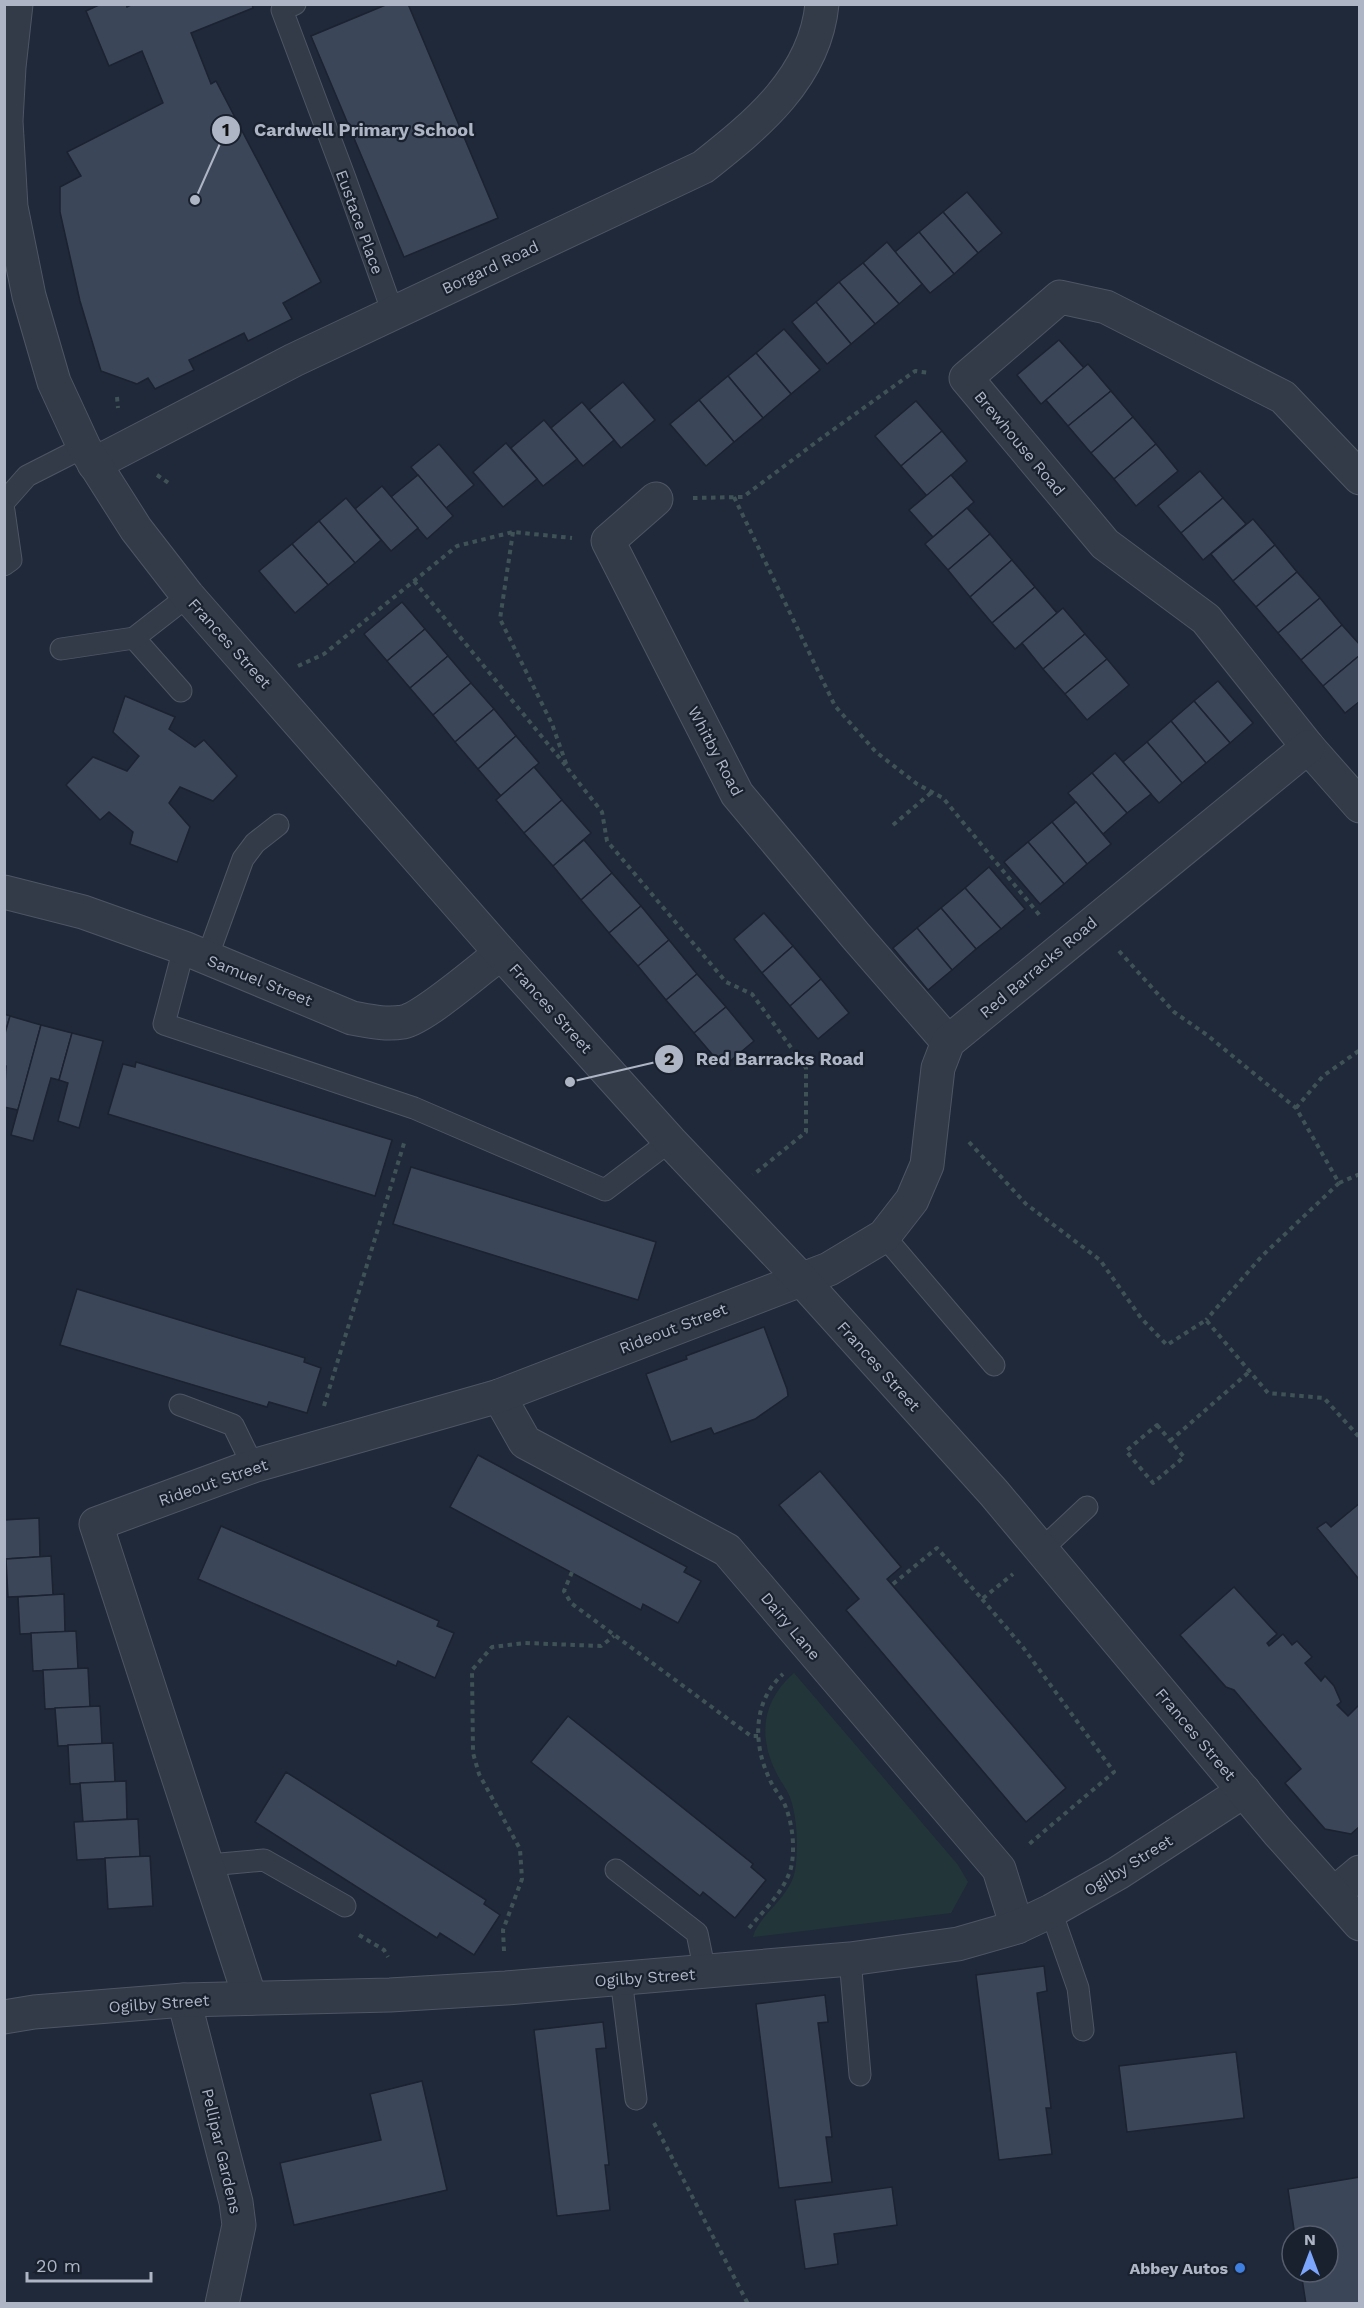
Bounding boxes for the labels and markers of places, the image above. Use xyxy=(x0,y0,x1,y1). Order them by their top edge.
callout: Cardwell Primary School xyxy=(211,112,486,148)
callout: Red Barracks Road xyxy=(654,1041,876,1077)
place label: Abbey Autos xyxy=(1129,2259,1228,2278)
marker: Abbey Autos xyxy=(1233,2261,1247,2275)

